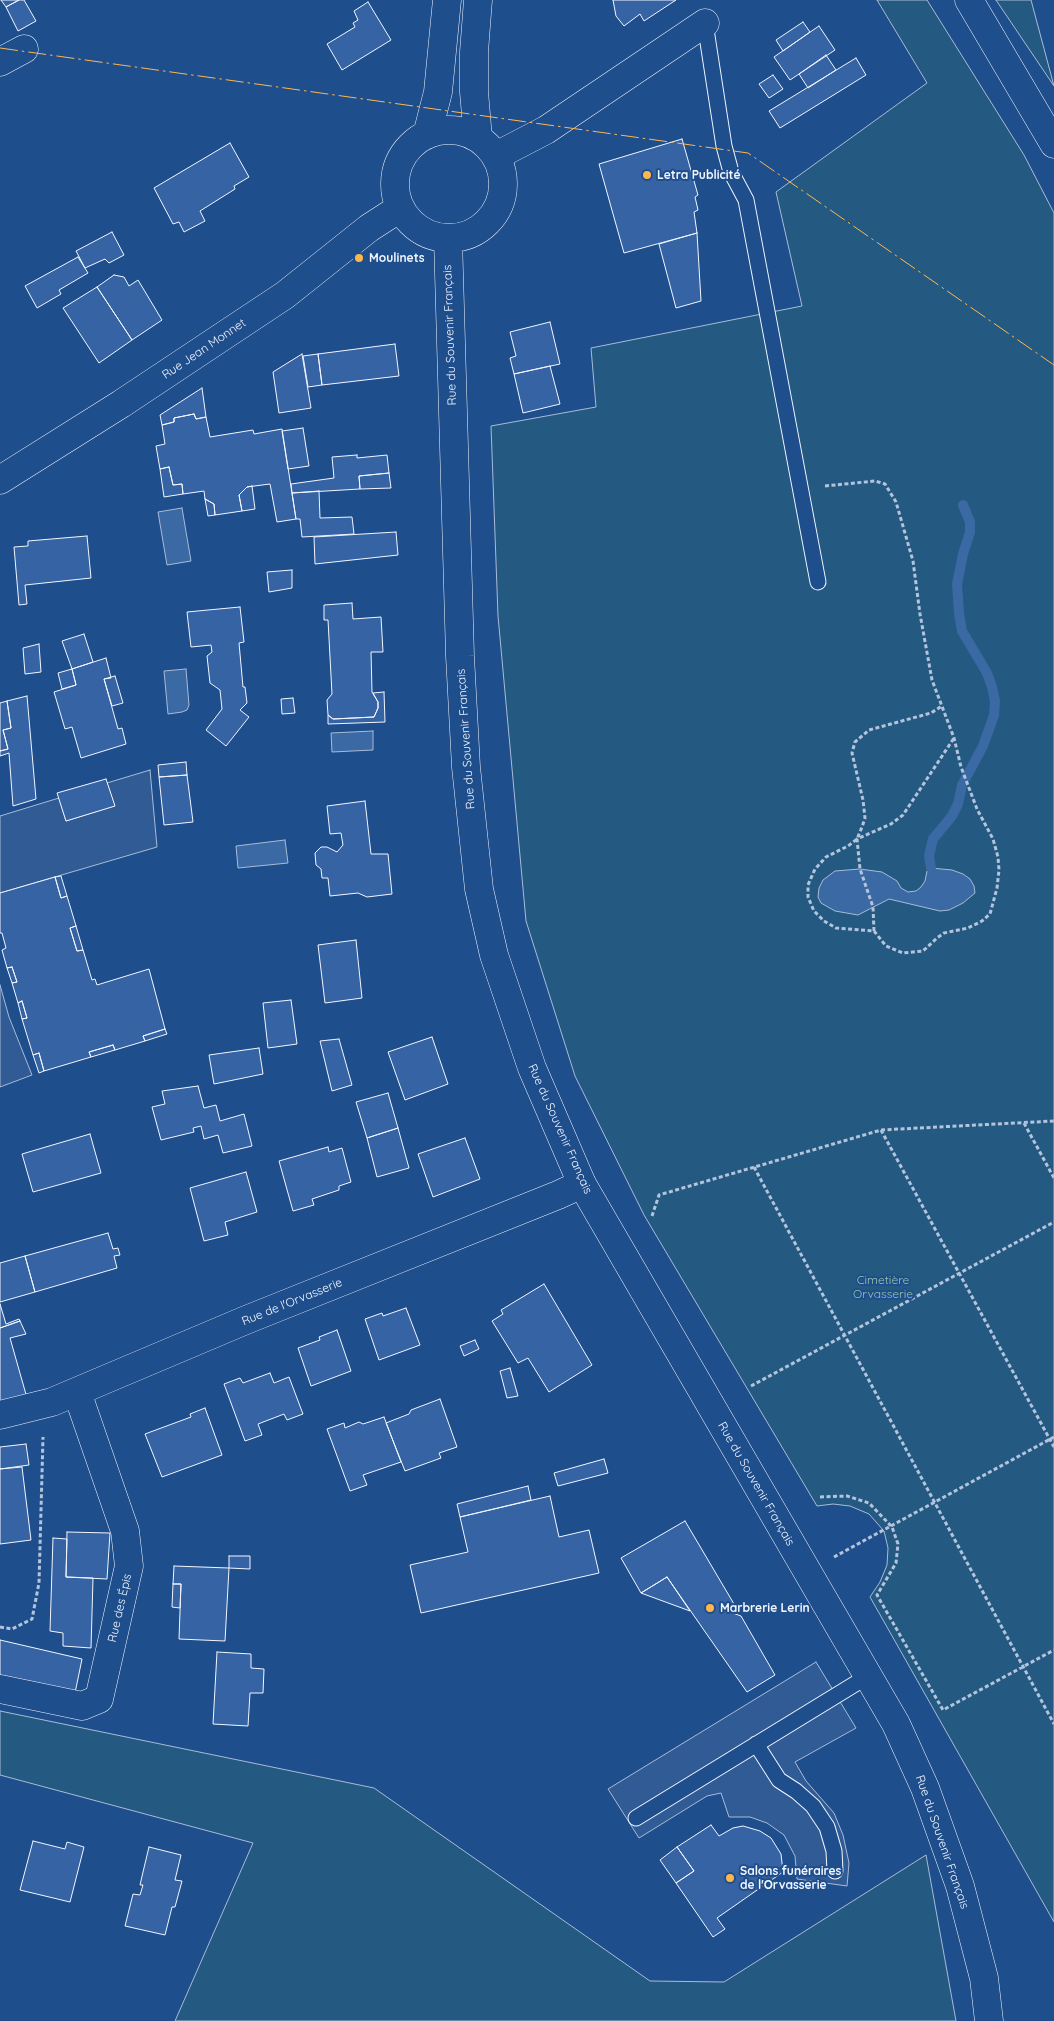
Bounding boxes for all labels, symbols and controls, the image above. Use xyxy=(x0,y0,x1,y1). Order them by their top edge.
place label: Letra Publicité xyxy=(657,168,741,182)
marker: Letra Publicité xyxy=(641,169,653,181)
place label: Moulinets xyxy=(369,251,425,265)
marker: Moulinets xyxy=(353,252,365,264)
street label: Rue du Souvenir Français xyxy=(440,264,460,406)
street label: Rue Jean Monnet xyxy=(159,316,249,382)
street label: Rue du Souvenir Français xyxy=(454,668,478,810)
street label: Rue du Souvenir Français xyxy=(525,1062,595,1196)
park label: Cimetière Orvasserie xyxy=(853,1273,913,1301)
street label: Rue de l'Orvasserie xyxy=(240,1275,344,1329)
street label: Rue du Souvenir Français xyxy=(715,1419,797,1549)
street label: Rue des Épis xyxy=(105,1572,135,1644)
place label: Marbrerie Lerin xyxy=(720,1601,810,1615)
marker: Marbrerie Lerin xyxy=(704,1602,716,1614)
street label: Rue du Souvenir Français xyxy=(912,1773,972,1911)
place label: Salons funéraires de l'Orvasserie xyxy=(740,1864,841,1892)
marker: Salons funéraires de l'Orvasserie xyxy=(724,1872,736,1884)

